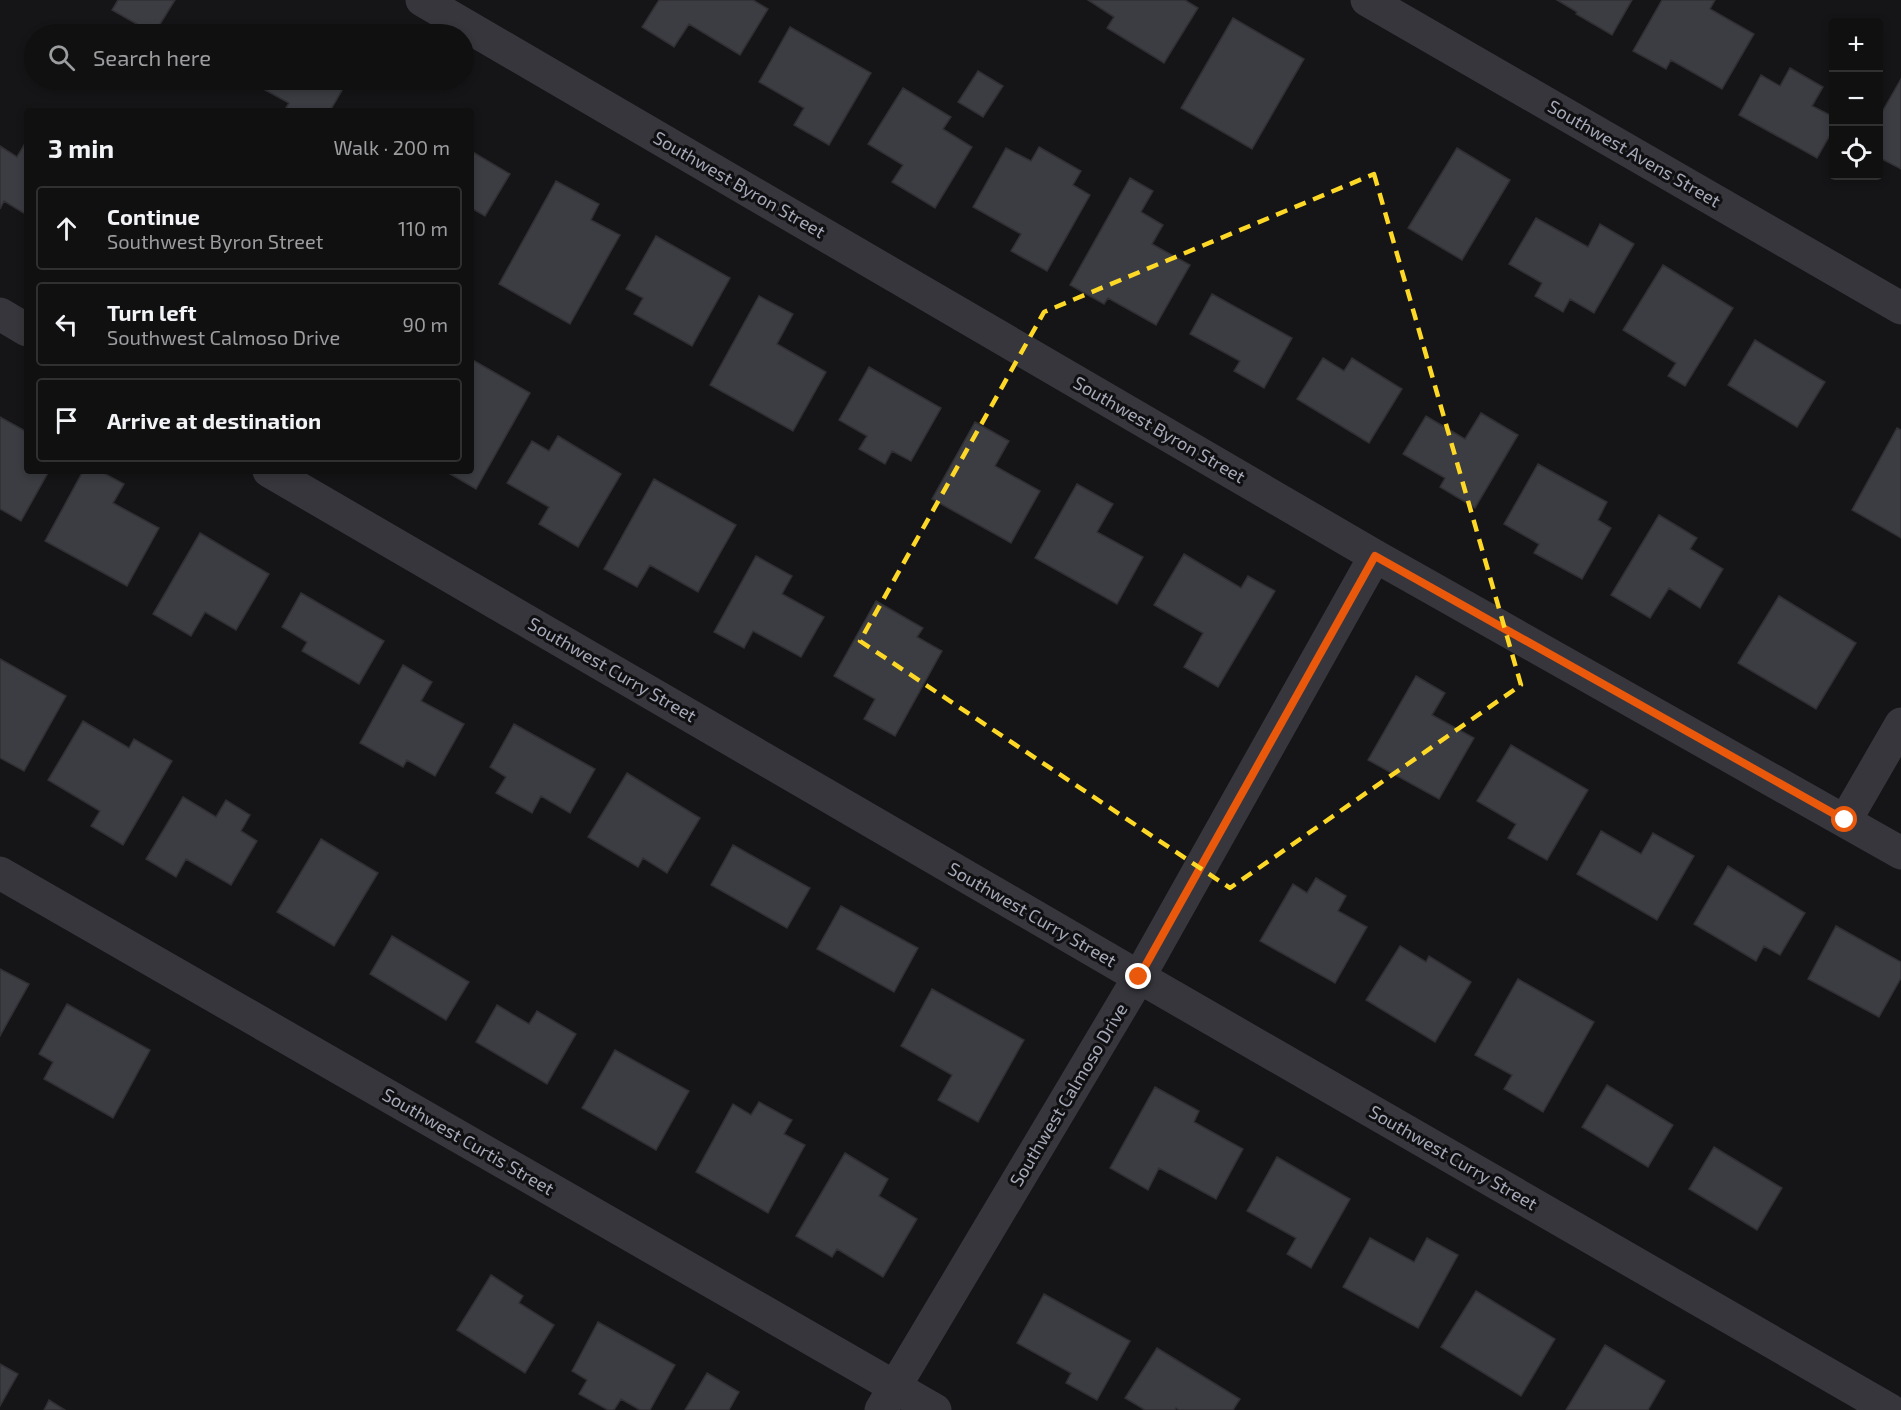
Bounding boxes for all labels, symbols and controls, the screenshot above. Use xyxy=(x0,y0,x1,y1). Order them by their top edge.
map controls xyxy=(1829,18,1883,180)
button: + xyxy=(1829,18,1883,72)
search box xyxy=(24,24,474,90)
icon: search xyxy=(45,41,78,74)
text: Search here xyxy=(93,44,211,70)
button: − xyxy=(1829,72,1883,126)
street label: Southwest Avens Street xyxy=(1544,95,1725,212)
street label: Southwest Byron Street xyxy=(650,126,829,242)
button: locate xyxy=(1829,126,1883,180)
text: 3 min xyxy=(48,132,114,163)
text: Walk · 200 m xyxy=(333,135,450,159)
text: Continue xyxy=(107,203,200,229)
icon: ahead xyxy=(50,212,83,245)
text: 110 m xyxy=(398,216,448,240)
text: Southwest Byron Street xyxy=(107,229,323,253)
text: Turn left xyxy=(107,299,196,325)
icon: left xyxy=(50,308,83,341)
text: 90 m xyxy=(403,312,448,336)
text: Southwest Calmoso Drive xyxy=(107,325,340,349)
street label: Southwest Byron Street xyxy=(1070,371,1249,487)
icon: arrive xyxy=(50,404,83,437)
text: Arrive at destination xyxy=(107,407,321,433)
street label: Southwest Curry Street xyxy=(525,612,701,726)
route start xyxy=(1831,806,1857,832)
street label: Southwest Curry Street xyxy=(945,857,1121,971)
route end xyxy=(1125,963,1151,989)
street label: Southwest Calmoso Drive xyxy=(1005,999,1132,1190)
street label: Southwest Curtis Street xyxy=(379,1083,558,1199)
street label: Southwest Curry Street xyxy=(1366,1100,1542,1214)

